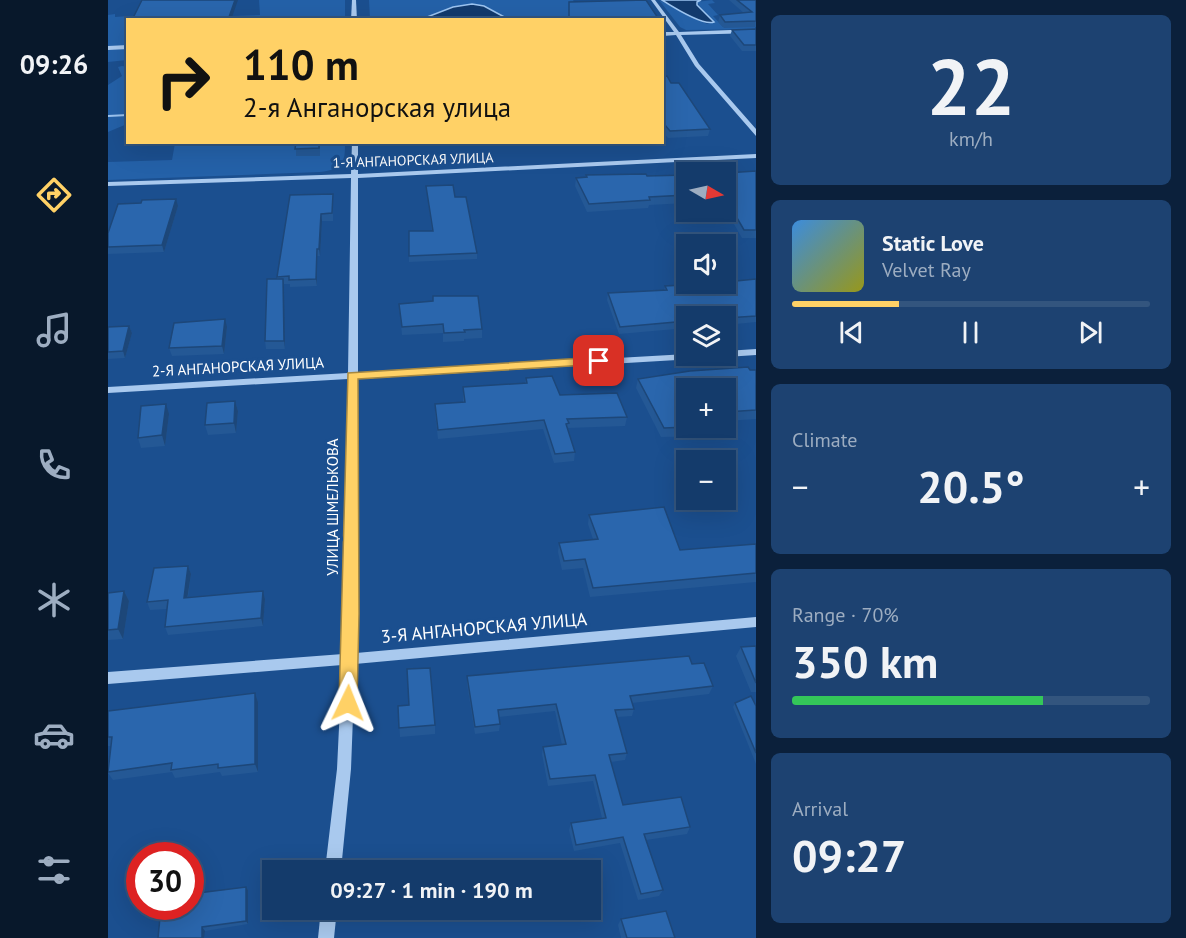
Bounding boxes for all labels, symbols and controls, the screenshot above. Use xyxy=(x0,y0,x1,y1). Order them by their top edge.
text: 22 xyxy=(927,36,1015,137)
text: 110 m xyxy=(243,37,359,92)
icon: right xyxy=(144,42,222,120)
text: 09:26 xyxy=(20,47,88,81)
text: 2-я Анганорская улица xyxy=(243,90,511,124)
text: km/h xyxy=(949,126,993,152)
street label: 1-Я АНГАНОРСКАЯ УЛИЦА xyxy=(332,148,495,172)
north arrow xyxy=(676,162,736,222)
map controls xyxy=(676,162,736,510)
icon: directions xyxy=(33,174,75,216)
text: Static Love xyxy=(882,229,984,257)
button: sound xyxy=(676,234,736,294)
text: Velvet Ray xyxy=(882,257,971,283)
button: layers xyxy=(676,306,736,366)
icon: music xyxy=(33,309,75,351)
icon: previous xyxy=(835,316,868,349)
icon: pause xyxy=(954,316,987,349)
icon: next xyxy=(1074,316,1107,349)
pin xyxy=(573,335,624,386)
icon: arrive xyxy=(582,344,615,377)
street label: 2-Я АНГАНОРСКАЯ УЛИЦА xyxy=(151,352,325,381)
button: + xyxy=(676,378,736,438)
text: Climate xyxy=(792,427,858,453)
street label: УЛИЦА ШМЕЛЬКОВА xyxy=(323,438,342,576)
icon: phone xyxy=(33,444,75,486)
button: − xyxy=(676,450,736,510)
text: 20.5° xyxy=(917,457,1025,515)
text: − xyxy=(792,465,809,508)
text: + xyxy=(1133,465,1150,508)
icon: climate xyxy=(33,579,75,621)
text: Range · 70% xyxy=(792,602,899,628)
street label: 3-Я АНГАНОРСКАЯ УЛИЦА xyxy=(380,607,588,648)
text: 350 km xyxy=(792,632,938,690)
position arrow xyxy=(316,671,380,735)
icon: car xyxy=(33,714,75,756)
text: Arrival xyxy=(792,796,848,822)
text: 09:27 xyxy=(792,826,906,884)
speed limit sign: 30 xyxy=(126,842,204,920)
icon: filters xyxy=(33,849,75,891)
text: 09:27 · 1 min · 190 m xyxy=(330,876,533,904)

